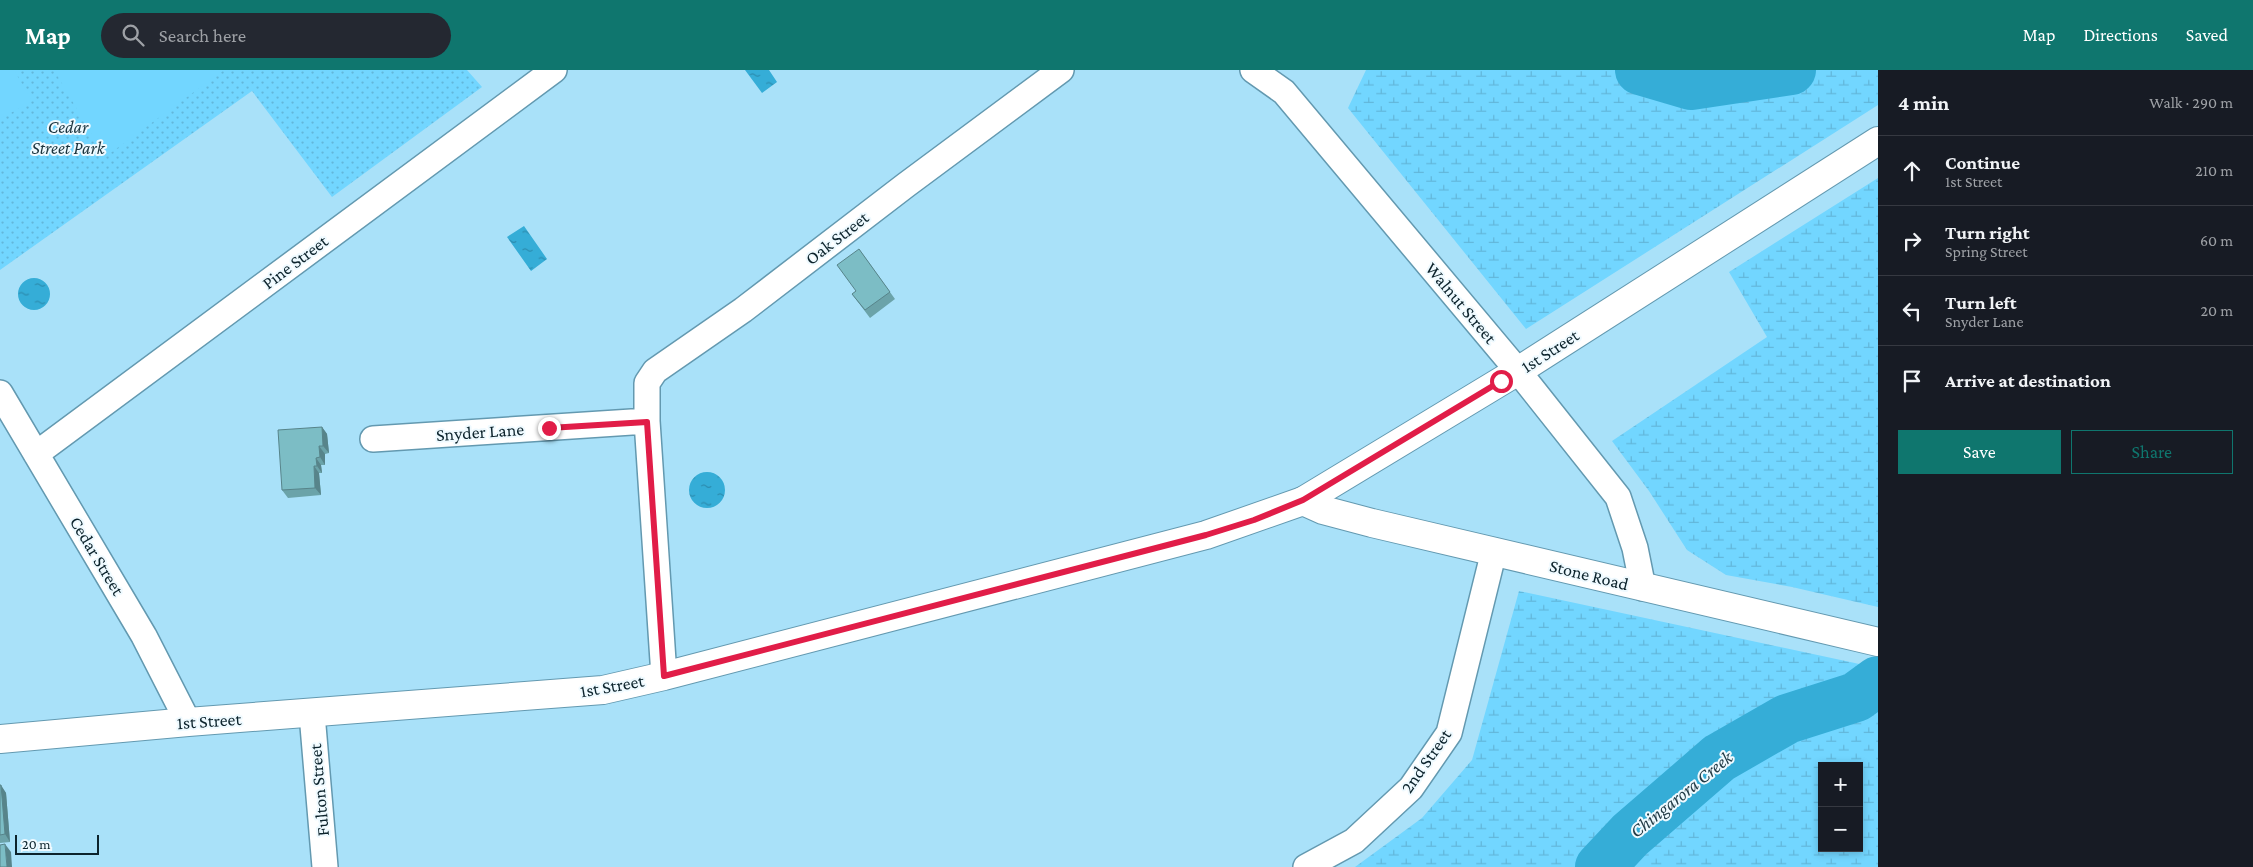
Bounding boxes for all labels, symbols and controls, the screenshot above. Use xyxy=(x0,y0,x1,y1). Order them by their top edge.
search box xyxy=(101,13,451,58)
icon: search xyxy=(119,21,147,49)
text: Map xyxy=(25,22,71,49)
text: Search here xyxy=(159,25,246,46)
text: Map xyxy=(2023,25,2055,45)
text: Directions xyxy=(2083,25,2158,45)
text: Saved xyxy=(2186,25,2228,45)
text: 4 min xyxy=(1898,91,1949,115)
text: Walk · 290 m xyxy=(2149,94,2233,111)
park label: Cedar Street Park xyxy=(31,117,106,158)
text: Continue xyxy=(1945,152,2020,173)
icon: ahead xyxy=(1898,157,1926,185)
text: 210 m xyxy=(2195,162,2233,179)
text: 1st Street xyxy=(1945,173,2002,190)
street label: Oak Street xyxy=(801,207,873,269)
text: Turn right xyxy=(1945,222,2030,243)
icon: right xyxy=(1898,227,1926,255)
street label: Pine Street xyxy=(258,230,333,293)
text: 60 m xyxy=(2200,232,2233,249)
text: Spring Street xyxy=(1945,243,2028,260)
street label: Walnut Street xyxy=(1421,258,1501,348)
text: Turn left xyxy=(1945,292,2017,313)
icon: left xyxy=(1898,297,1926,325)
text: 20 m xyxy=(2200,302,2233,319)
text: Snyder Lane xyxy=(1945,313,2023,330)
street label: 1st Street xyxy=(1517,324,1583,377)
icon: arrive xyxy=(1898,367,1926,395)
route start xyxy=(1490,370,1513,393)
text: Arrive at destination xyxy=(1945,370,2111,391)
route end xyxy=(538,417,561,440)
street label: Snyder Lane xyxy=(435,419,525,445)
button: Save xyxy=(1898,430,2061,474)
button: Share xyxy=(2071,430,2233,474)
street label: Cedar Street xyxy=(66,513,129,600)
street label: Stone Road xyxy=(1547,556,1631,595)
street label: 1st Street xyxy=(578,670,647,701)
street label: 1st Street xyxy=(176,709,243,733)
street label: 2nd Street xyxy=(1397,724,1456,797)
street label: Fulton Street xyxy=(305,742,333,837)
water label: Chingarora Creek xyxy=(1626,746,1737,842)
map controls xyxy=(1818,762,1863,852)
button: + xyxy=(1818,762,1863,807)
button: − xyxy=(1818,807,1863,852)
scale bar xyxy=(15,832,99,855)
text: 20 m xyxy=(22,836,50,852)

